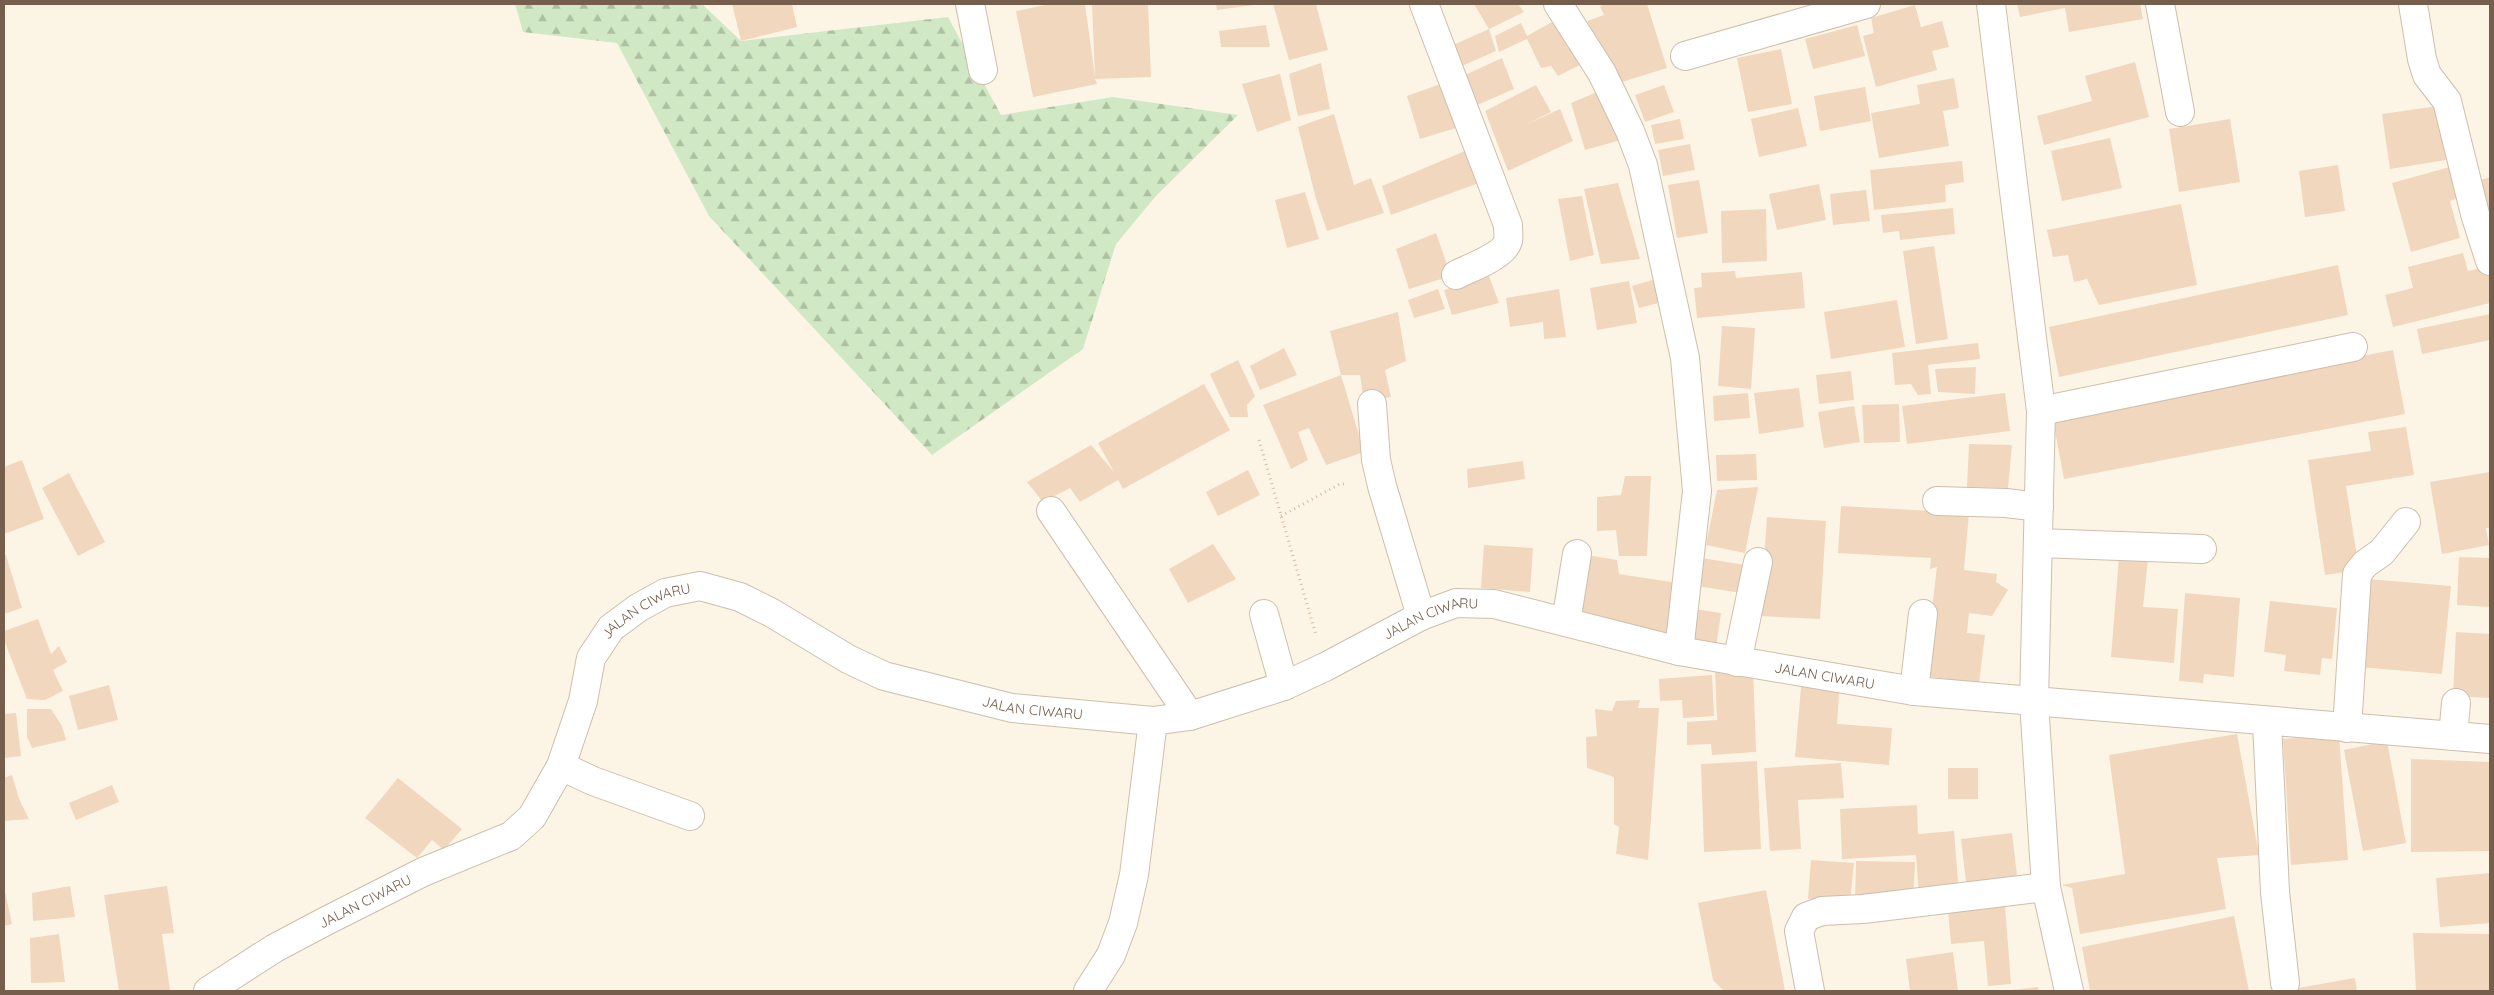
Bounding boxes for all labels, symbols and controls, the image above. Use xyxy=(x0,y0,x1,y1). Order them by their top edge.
street label: JALAN CIWARU xyxy=(597,579,692,642)
street label: JALAN CIWARU xyxy=(1380,593,1479,644)
street label: JALAN CIWARU xyxy=(1773,658,1876,693)
street label: JALAN CIWARU xyxy=(980,692,1084,724)
street label: JALAN CIWARU xyxy=(315,870,414,932)

